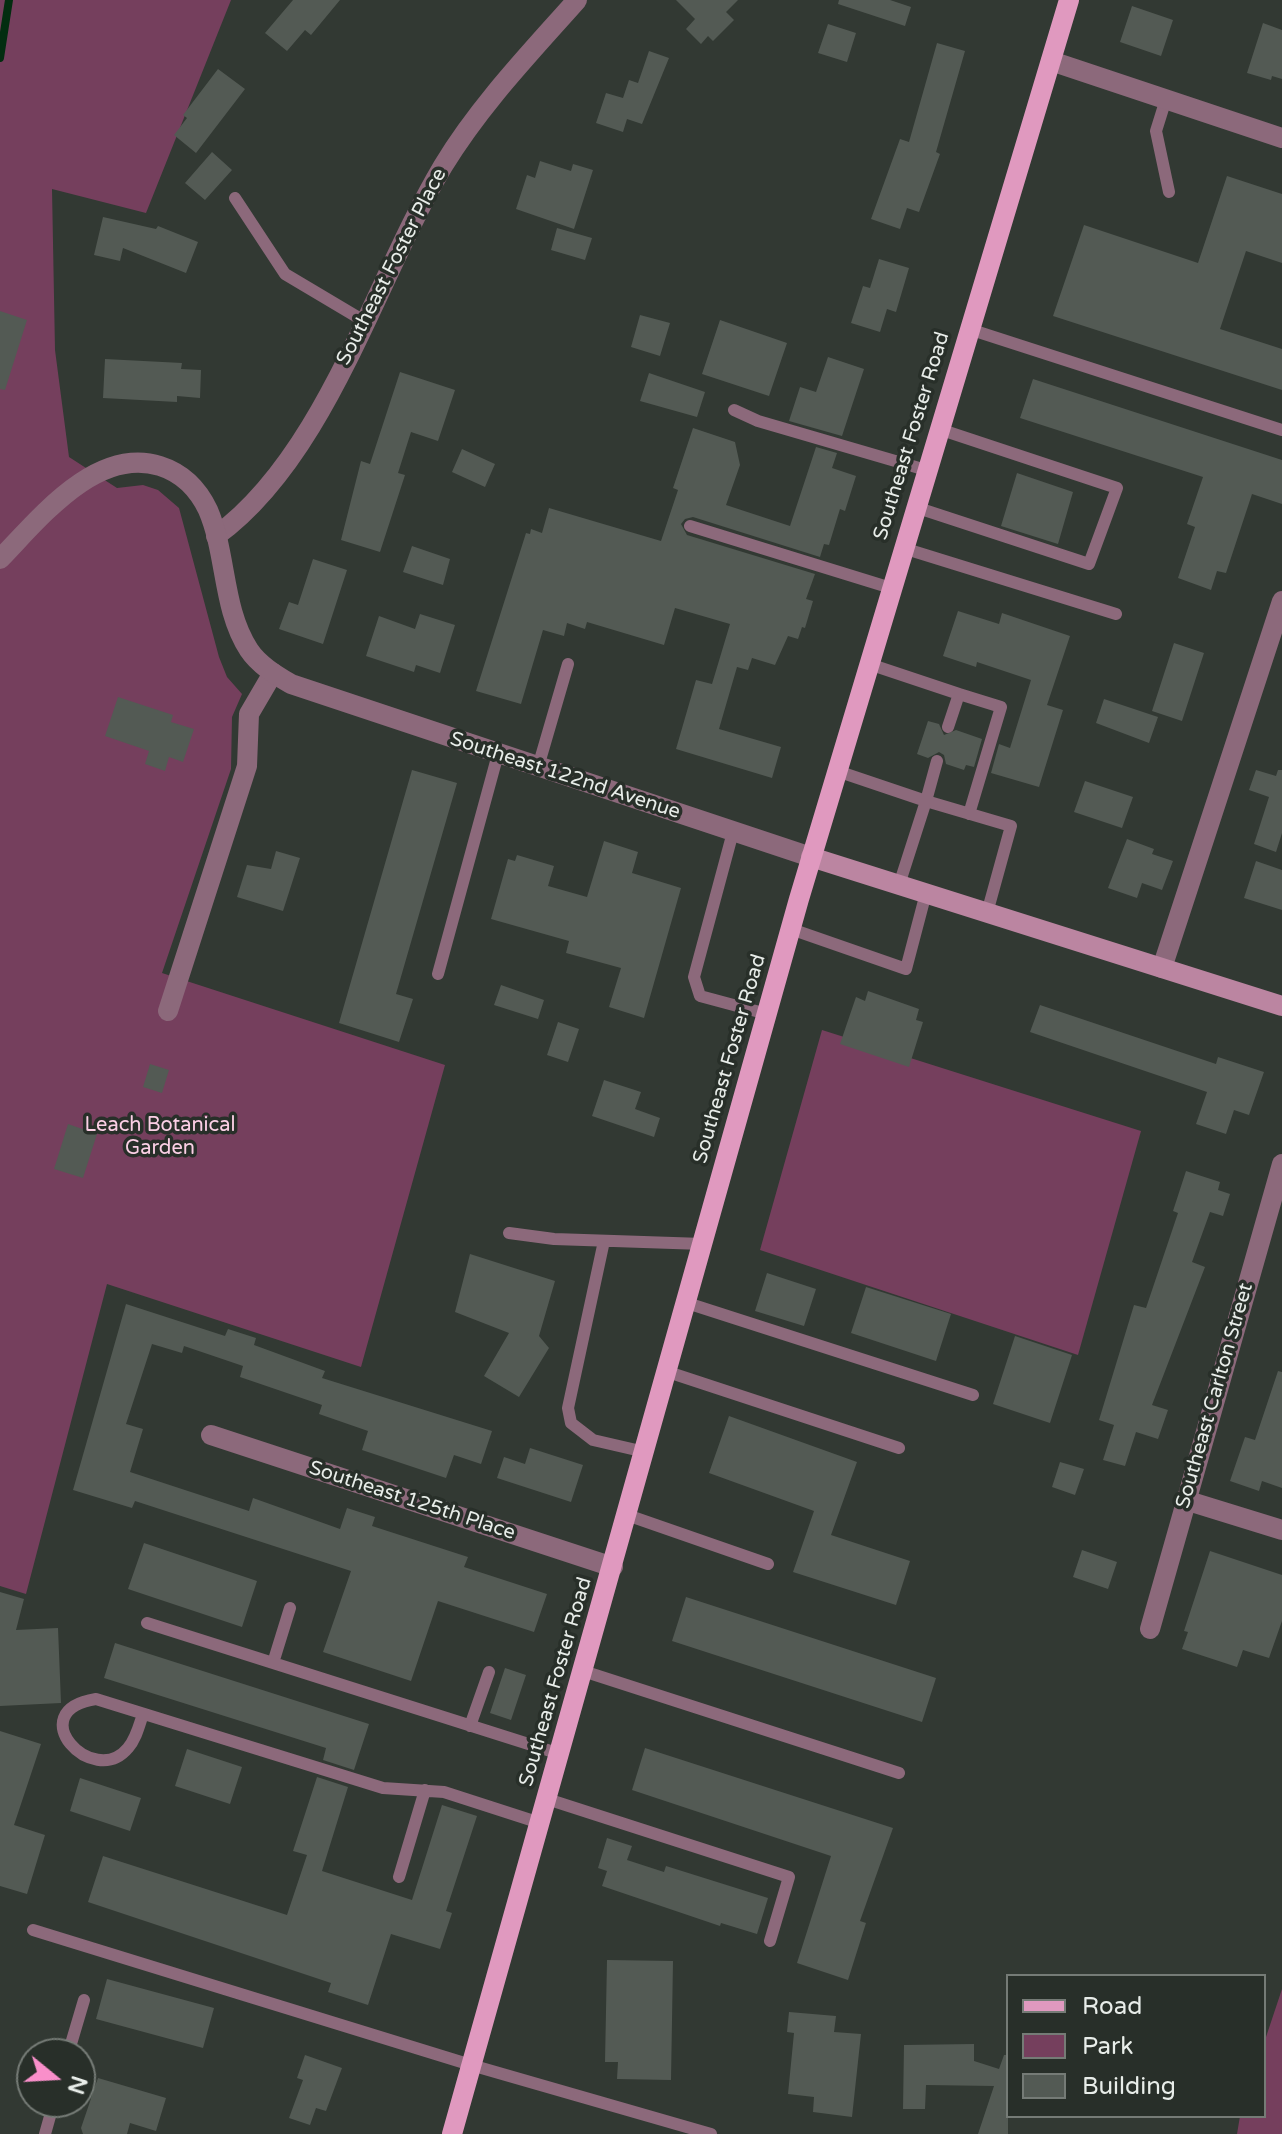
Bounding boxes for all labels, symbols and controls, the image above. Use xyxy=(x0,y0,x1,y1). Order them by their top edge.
street label: Southeast Foster Place xyxy=(332,165,452,369)
street label: Southeast Foster Road xyxy=(869,329,955,543)
street label: Southeast 122nd Avenue xyxy=(447,727,683,825)
street label: Southeast Foster Road xyxy=(689,952,771,1166)
park label: Leach Botanical Garden xyxy=(85,1114,235,1161)
street label: Southeast Carlton Street xyxy=(1171,1281,1259,1511)
street label: Southeast 125th Place xyxy=(306,1456,518,1546)
street label: Southeast Foster Road xyxy=(515,1575,597,1789)
legend xyxy=(1006,1974,1266,2118)
text: Road xyxy=(1082,1992,1142,2021)
text: Park xyxy=(1082,2032,1133,2061)
north arrow xyxy=(16,2038,96,2118)
text: N xyxy=(62,2072,92,2097)
text: Building xyxy=(1082,2072,1176,2101)

